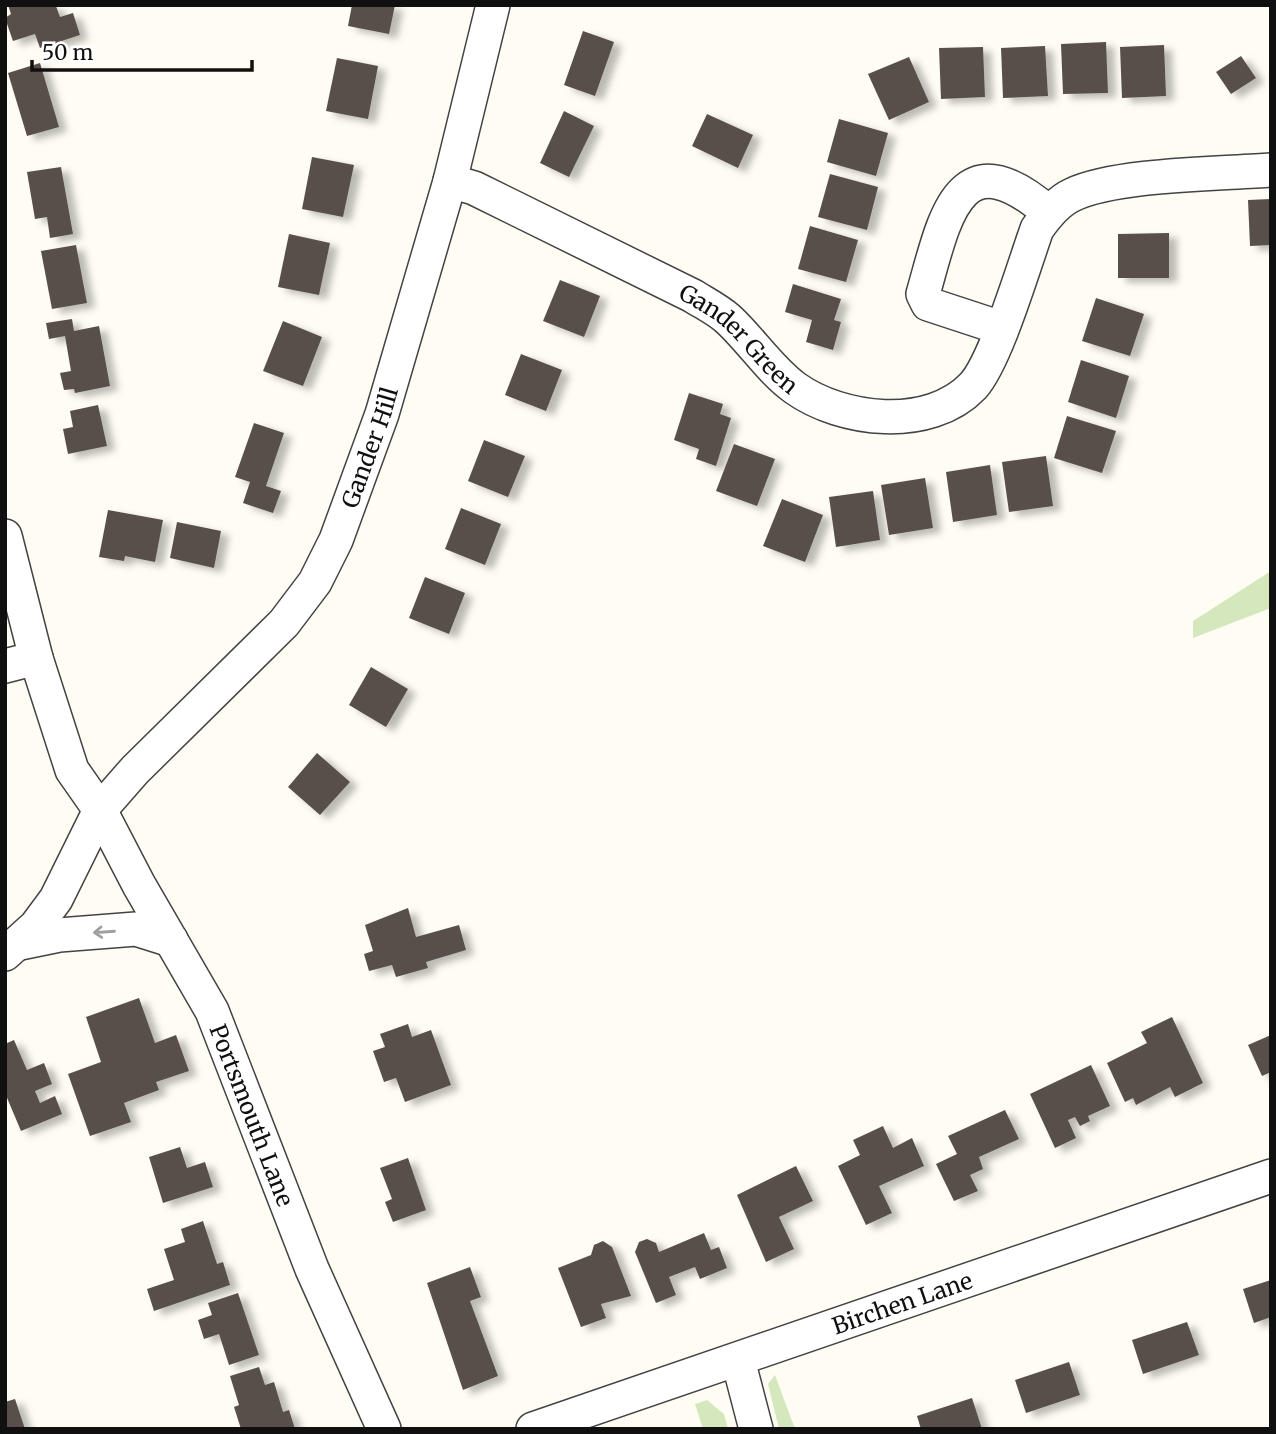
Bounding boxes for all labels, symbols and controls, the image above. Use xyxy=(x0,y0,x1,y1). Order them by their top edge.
scale bar xyxy=(32,28,252,72)
text: 50 m xyxy=(42,39,93,66)
street label: Gander Green xyxy=(675,277,804,400)
street label: Gander Hill xyxy=(335,384,404,512)
one-way arrow xyxy=(94,926,116,939)
street label: Portsmouth Lane xyxy=(204,1020,301,1210)
street label: Birchen Lane xyxy=(828,1265,976,1340)

